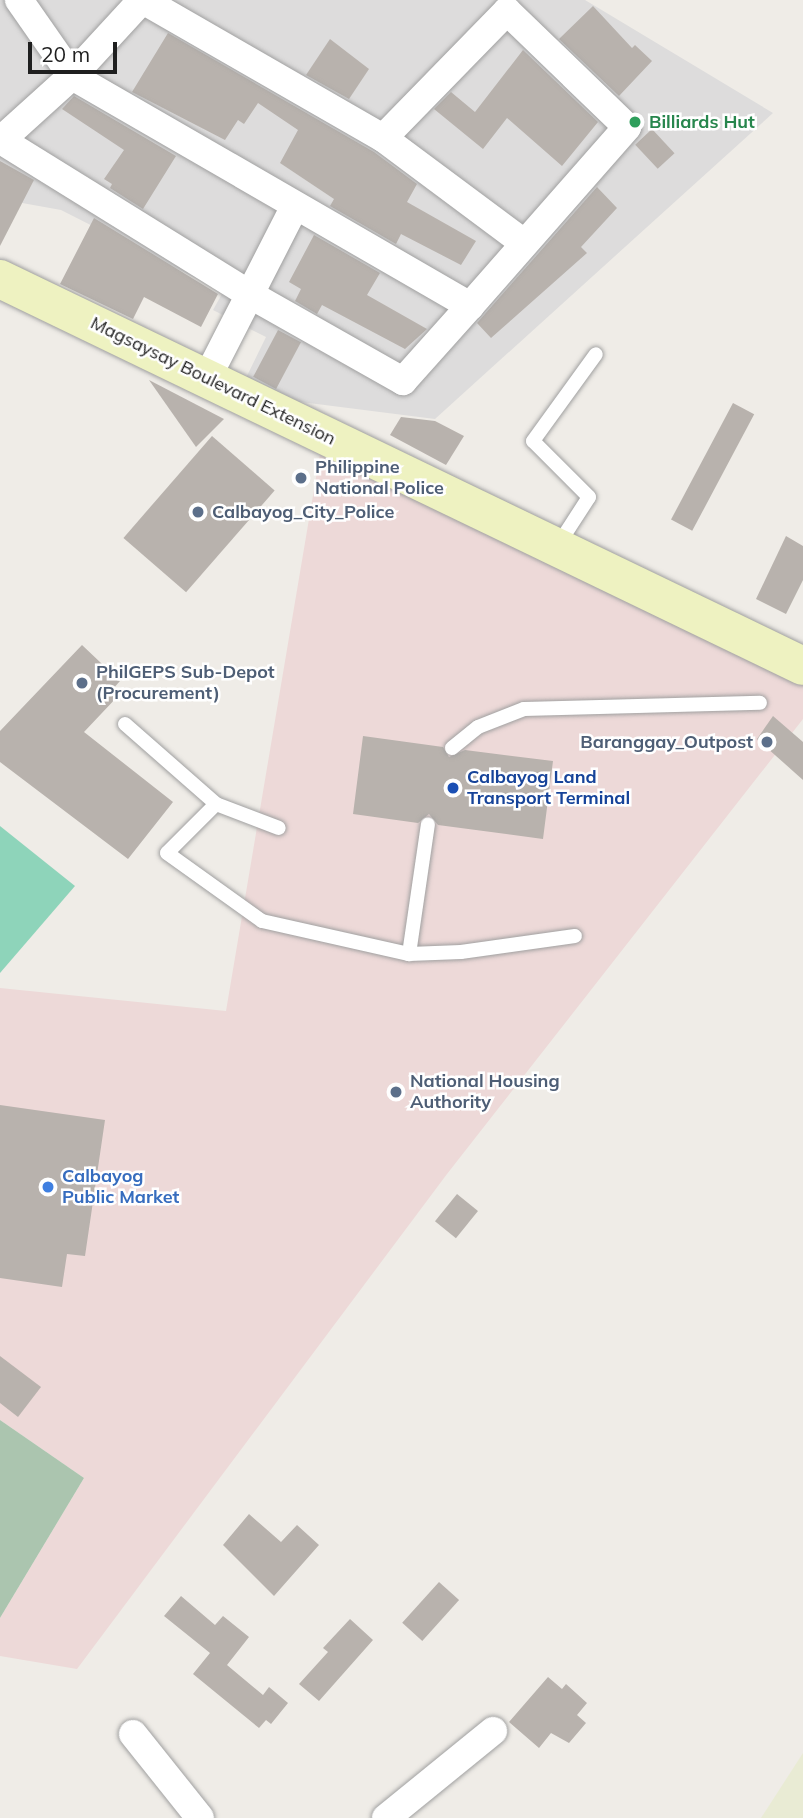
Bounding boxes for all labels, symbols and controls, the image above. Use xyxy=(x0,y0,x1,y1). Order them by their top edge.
scale bar xyxy=(32,28,121,72)
text: 20 m xyxy=(41,41,90,67)
place label: Billiards Hut xyxy=(649,111,755,133)
marker: Billiards Hut xyxy=(627,114,643,130)
street label: Magsaysay Boulevard Extension xyxy=(87,312,339,450)
place label: Philippine National Police xyxy=(315,457,444,500)
marker: Philippine National Police xyxy=(293,470,309,486)
place label: Calbayog_City_Police xyxy=(212,501,394,523)
marker: Calbayog_City_Police xyxy=(190,504,206,520)
place label: PhilGEPS Sub-Depot (Procurement) xyxy=(96,662,275,704)
marker: PhilGEPS Sub-Depot (Procurement) xyxy=(74,675,90,691)
place label: Baranggay_Outpost xyxy=(580,731,753,753)
marker: Baranggay_Outpost xyxy=(759,734,775,750)
place label: Calbayog Land Transport Terminal xyxy=(467,767,630,810)
marker: Calbayog Land Transport Terminal xyxy=(445,780,461,796)
place label: National Housing Authority xyxy=(410,1071,560,1114)
marker: National Housing Authority xyxy=(388,1084,404,1100)
place label: Calbayog Public Market xyxy=(62,1166,179,1208)
marker: Calbayog Public Market xyxy=(40,1179,56,1195)

